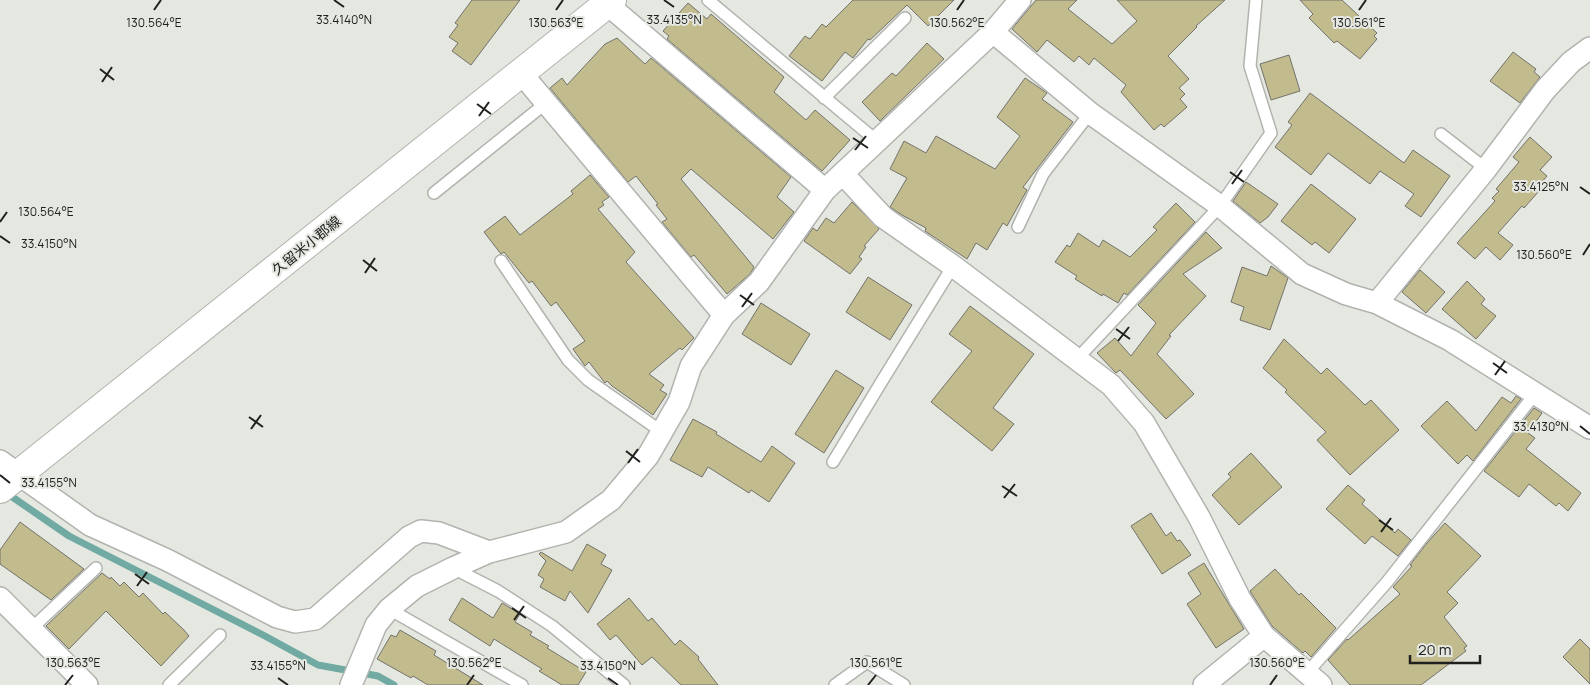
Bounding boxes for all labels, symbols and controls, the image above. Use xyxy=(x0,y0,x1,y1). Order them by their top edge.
text: 33.4140°N xyxy=(316,11,372,28)
text: 33.4135°N xyxy=(646,11,702,28)
text: 130.564°E xyxy=(126,14,182,31)
text: 130.563°E xyxy=(529,14,584,31)
text: 130.562°E xyxy=(929,14,985,31)
text: 130.561°E xyxy=(1333,14,1386,31)
text: 33.4125°N xyxy=(1513,178,1569,195)
text: 130.564°E xyxy=(18,203,74,220)
street label: 久留米小郡線 xyxy=(267,211,345,279)
text: 33.4150°N xyxy=(21,235,77,252)
text: 130.560°E xyxy=(1516,246,1572,263)
text: 33.4130°N xyxy=(1513,418,1569,435)
text: 33.4155°N xyxy=(21,474,77,491)
scale bar xyxy=(1410,632,1480,664)
text: 20 m xyxy=(1418,639,1451,660)
text: 130.563°E xyxy=(46,654,101,671)
text: 130.562°E xyxy=(446,654,502,671)
text: 130.561°E xyxy=(850,654,903,671)
text: 130.560°E xyxy=(1249,654,1305,671)
text: 33.4155°N xyxy=(250,657,306,674)
text: 33.4150°N xyxy=(580,657,636,674)

